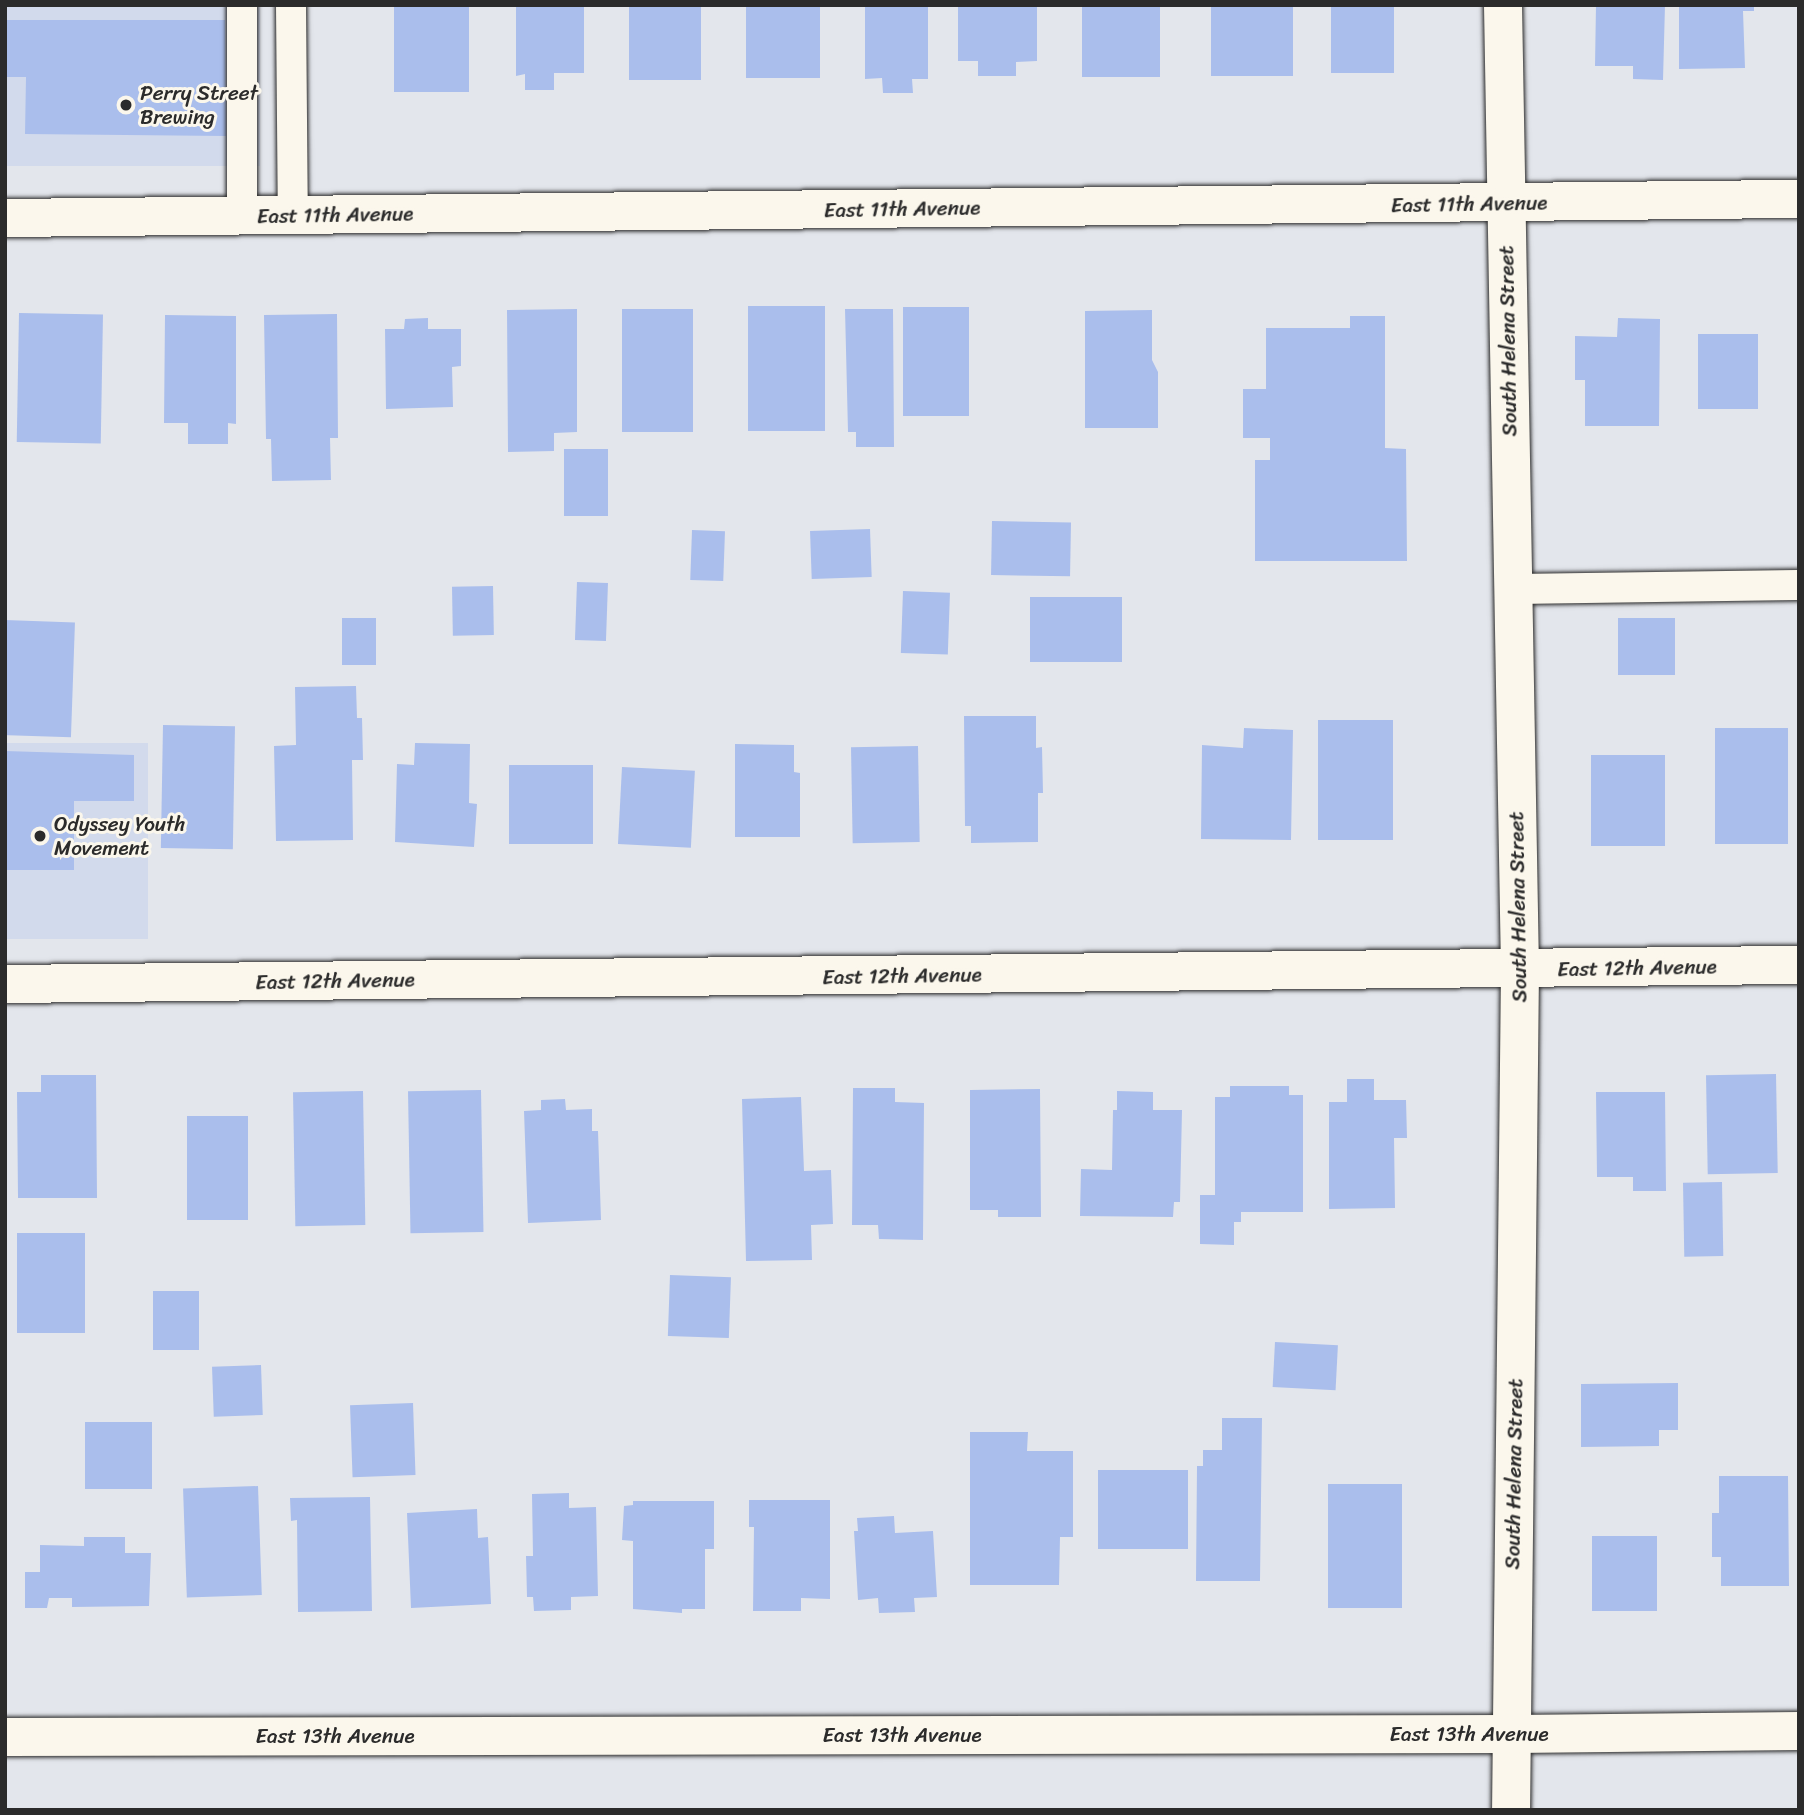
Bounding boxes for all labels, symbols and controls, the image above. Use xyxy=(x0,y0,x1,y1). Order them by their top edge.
place label: Perry Street Brewing xyxy=(140,80,258,130)
marker: Perry Street Brewing xyxy=(118,97,134,113)
street label: East 11th Avenue xyxy=(1390,190,1548,218)
street label: East 11th Avenue xyxy=(823,195,981,223)
street label: East 11th Avenue xyxy=(256,201,414,229)
street label: South Helena Street xyxy=(1494,245,1522,437)
place label: Odyssey Youth Movement xyxy=(54,811,186,861)
street label: South Helena Street xyxy=(1504,811,1532,1003)
marker: Odyssey Youth Movement xyxy=(32,828,48,844)
street label: East 12th Avenue xyxy=(1557,954,1717,982)
street label: East 12th Avenue xyxy=(822,962,982,990)
street label: East 12th Avenue xyxy=(255,967,415,995)
street label: South Helena Street xyxy=(1500,1378,1528,1570)
street label: East 13th Avenue xyxy=(1389,1721,1549,1747)
street label: East 13th Avenue xyxy=(822,1722,982,1748)
street label: East 13th Avenue xyxy=(255,1723,415,1749)

